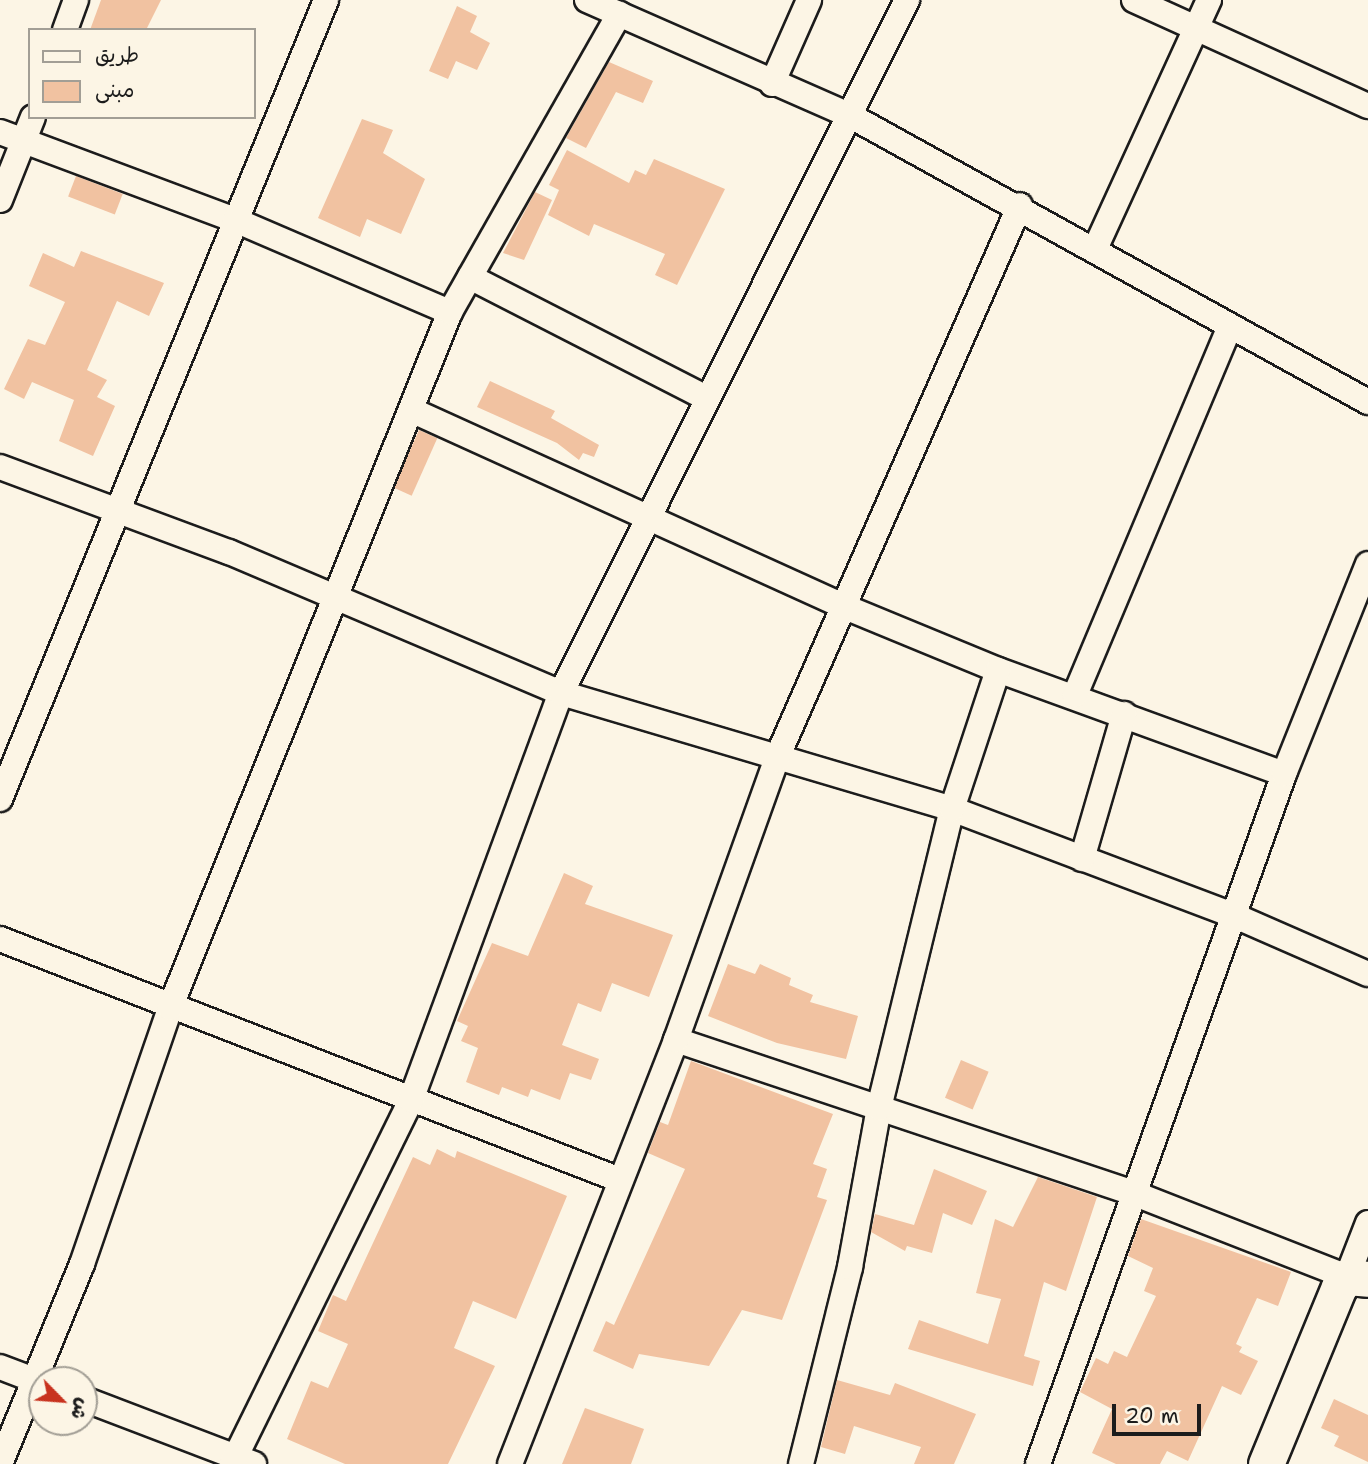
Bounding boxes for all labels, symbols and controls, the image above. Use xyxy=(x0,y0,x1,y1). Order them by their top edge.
legend xyxy=(28,28,256,119)
text: طريق xyxy=(95,41,139,69)
text: مبنى xyxy=(95,76,134,104)
north arrow xyxy=(28,1366,98,1436)
scale bar xyxy=(1116,1390,1205,1434)
text: ش xyxy=(65,1394,96,1424)
text: 20 m xyxy=(1125,1402,1179,1430)

